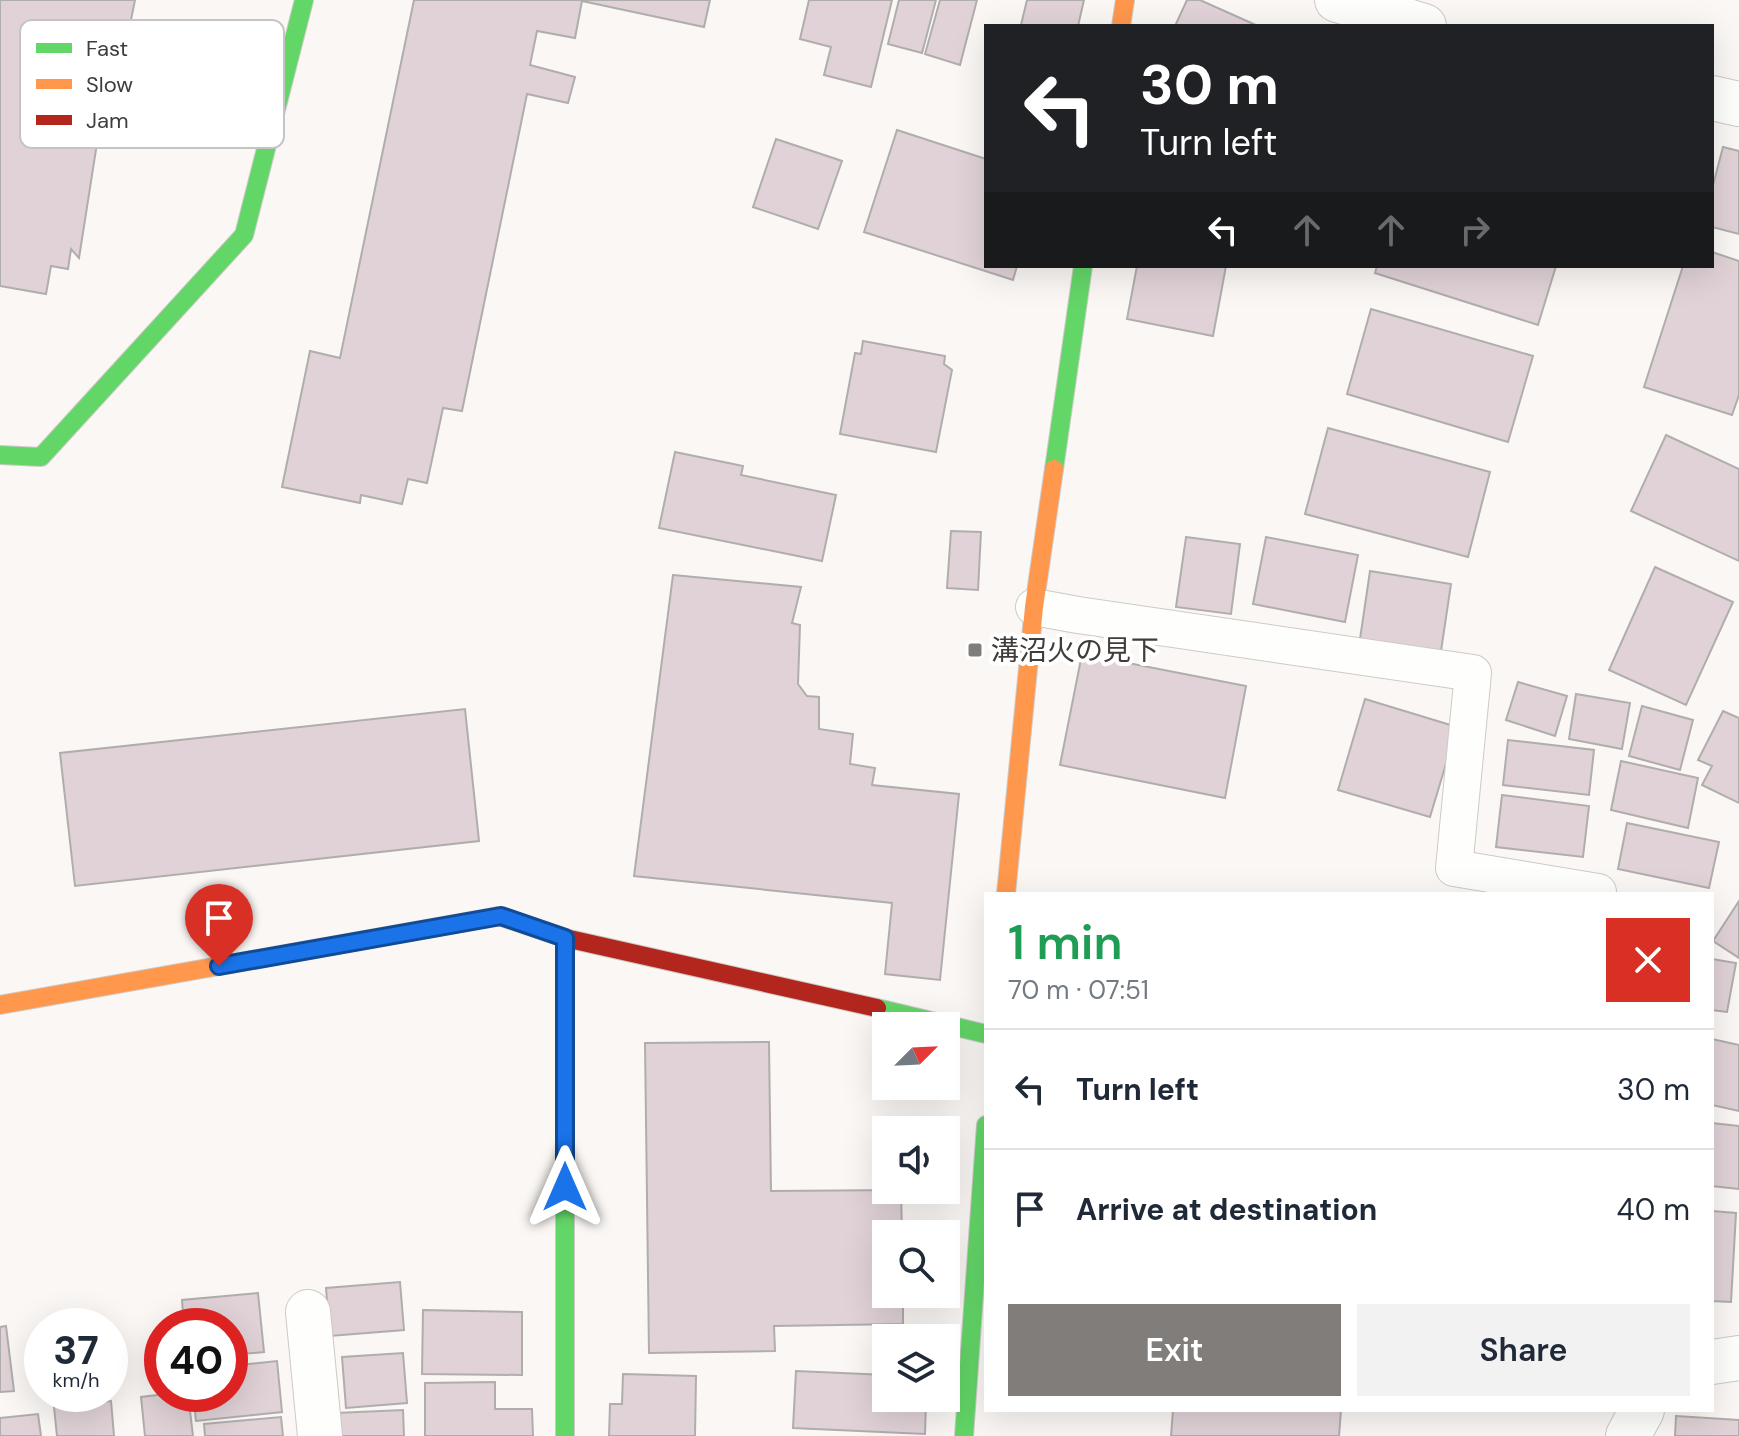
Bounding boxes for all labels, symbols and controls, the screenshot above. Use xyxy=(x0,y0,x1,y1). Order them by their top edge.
legend xyxy=(20,20,284,148)
text: Fast xyxy=(86,34,128,63)
text: 30 m xyxy=(1140,48,1279,121)
icon: left xyxy=(1008,56,1112,160)
text: Slow xyxy=(86,70,133,99)
text: Jam xyxy=(86,106,129,135)
text: Turn left xyxy=(1140,119,1277,166)
icon: left xyxy=(1201,208,1245,252)
icon: ahead xyxy=(1285,208,1329,252)
icon: ahead xyxy=(1369,208,1413,252)
icon: right xyxy=(1453,208,1497,252)
place label: 溝沼火の見下 xyxy=(991,632,1159,669)
marker: 溝沼火の見下 xyxy=(966,641,984,659)
pin xyxy=(185,884,253,966)
icon: arrive xyxy=(197,896,241,940)
text: 1 min xyxy=(1008,911,1123,974)
button: close xyxy=(1606,918,1690,1002)
text: 70 m · 07:51 xyxy=(1008,973,1149,1007)
north arrow xyxy=(872,1012,960,1100)
map controls xyxy=(872,1012,960,1412)
icon: left xyxy=(1008,1067,1052,1111)
text: Turn left xyxy=(1076,1070,1199,1109)
text: 30 m xyxy=(1617,1070,1690,1109)
button: sound xyxy=(872,1116,960,1204)
position arrow xyxy=(523,1145,607,1229)
icon: arrive xyxy=(1008,1187,1052,1231)
text: Arrive at destination xyxy=(1076,1190,1377,1229)
text: 40 m xyxy=(1617,1190,1690,1229)
button: search xyxy=(872,1220,960,1308)
button: Exit xyxy=(1008,1304,1341,1396)
button: Share xyxy=(1357,1304,1690,1396)
speed limit sign: 40 xyxy=(144,1308,248,1412)
text: 37 xyxy=(53,1324,99,1376)
button: layers xyxy=(872,1324,960,1412)
text: km/h xyxy=(52,1367,100,1393)

